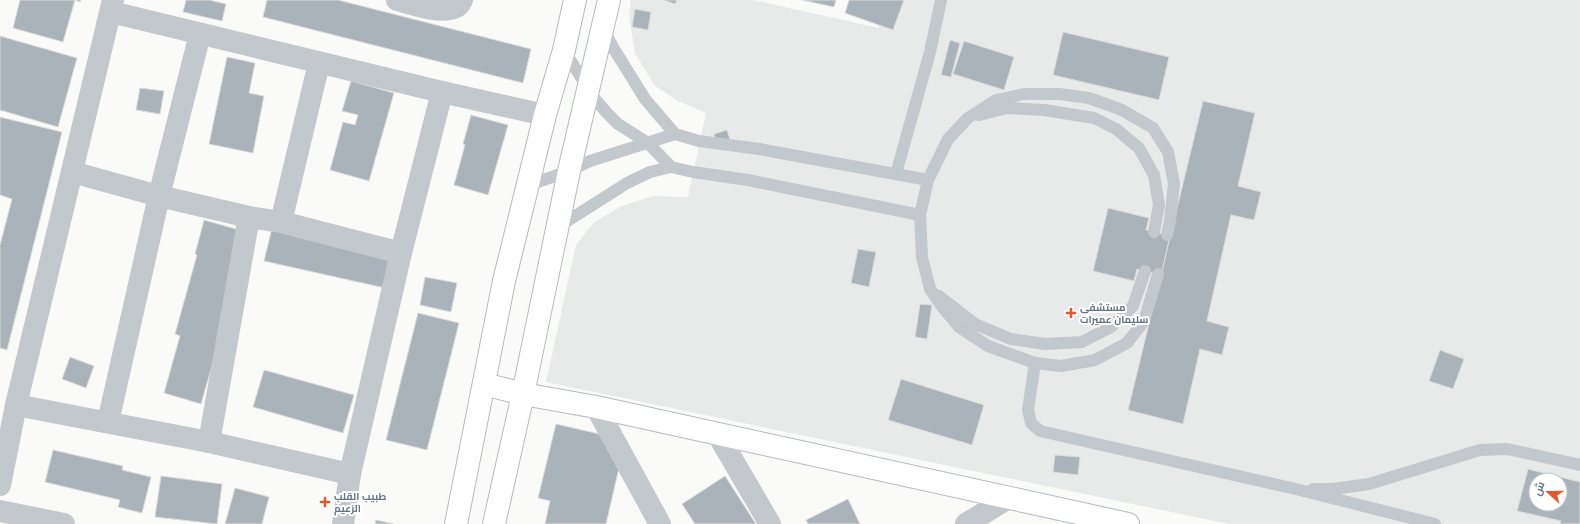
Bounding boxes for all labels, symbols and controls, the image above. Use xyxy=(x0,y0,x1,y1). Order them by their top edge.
place label: مستشفى سليمان عميرات xyxy=(1080,301,1148,326)
marker: مستشفى سليمان عميرات xyxy=(1065,307,1077,319)
north arrow xyxy=(1528,472,1568,512)
text: ش xyxy=(1530,479,1548,498)
place label: طبيب القلب الزعيم xyxy=(334,490,386,516)
marker: طبيب القلب الزعيم xyxy=(319,496,331,508)

